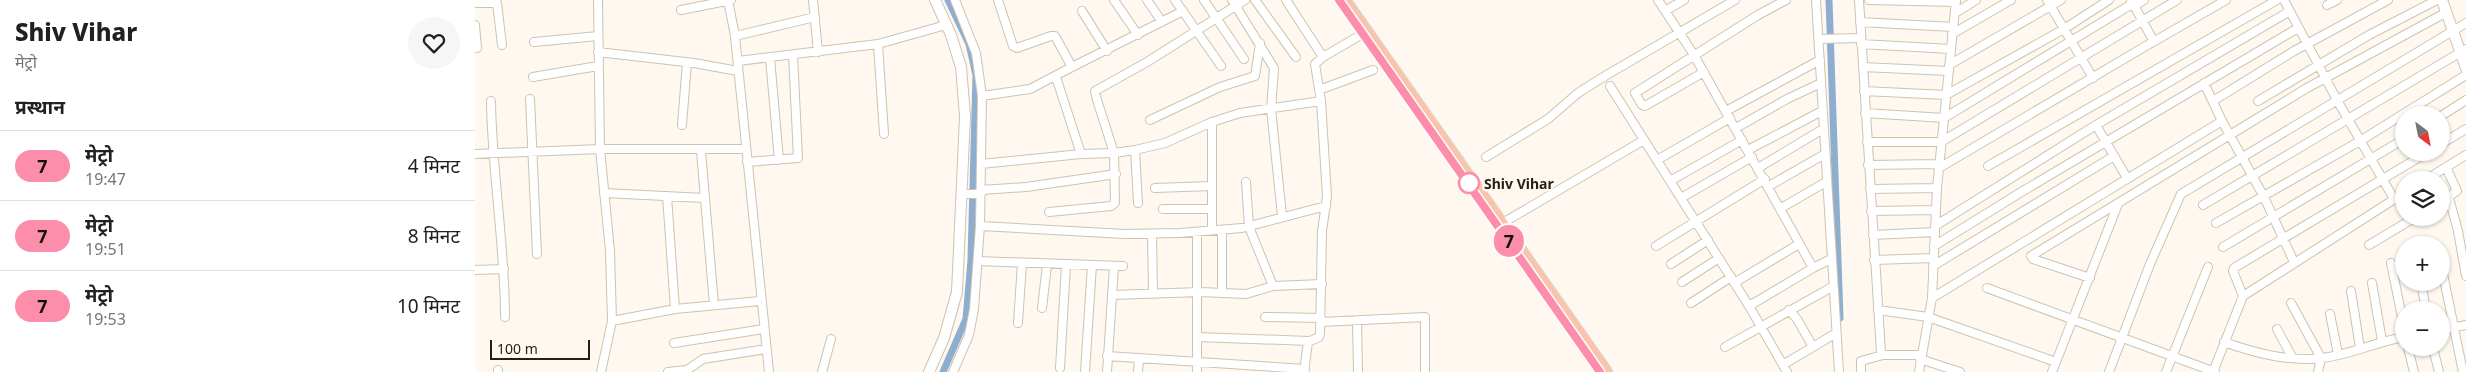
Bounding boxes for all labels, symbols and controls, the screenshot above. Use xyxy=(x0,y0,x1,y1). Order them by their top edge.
text: Shiv Vihar xyxy=(15,15,137,48)
button: heart xyxy=(408,17,460,69)
text: मेट्रो xyxy=(15,51,37,73)
text: प्रस्थान xyxy=(15,94,65,120)
north arrow xyxy=(2395,106,2450,161)
map controls xyxy=(2395,106,2450,356)
text: मेट्रो xyxy=(85,142,113,168)
text: 4 मिनट xyxy=(408,153,460,179)
text: 7 xyxy=(37,154,48,178)
text: 19:47 xyxy=(85,168,126,190)
button: layers xyxy=(2395,171,2450,226)
marker: Shiv Vihar xyxy=(1458,172,1480,194)
place label: Shiv Vihar xyxy=(1484,174,1554,193)
text: मेट्रो xyxy=(85,212,113,238)
text: 8 मिनट xyxy=(408,223,460,249)
text: 7 xyxy=(37,224,48,248)
line badge: 7 xyxy=(1493,225,1525,257)
text: 7 xyxy=(1504,229,1514,253)
button: + xyxy=(2395,236,2450,291)
text: 19:51 xyxy=(85,238,126,260)
text: मेट्रो xyxy=(85,282,113,308)
text: 10 मिनट xyxy=(397,293,460,319)
text: 7 xyxy=(37,294,48,318)
button: − xyxy=(2395,301,2450,356)
text: 19:53 xyxy=(85,308,126,330)
scale bar xyxy=(490,337,590,360)
text: 100 m xyxy=(497,339,538,358)

